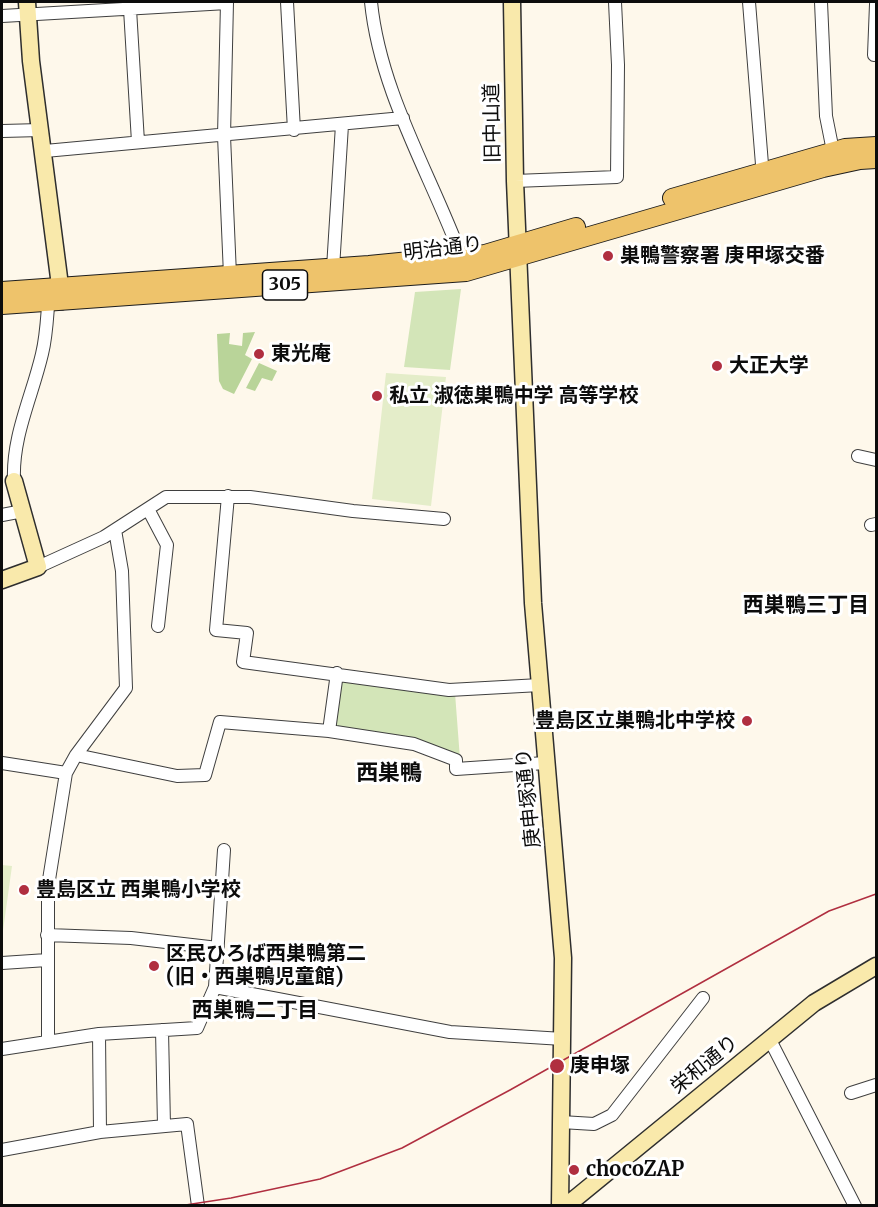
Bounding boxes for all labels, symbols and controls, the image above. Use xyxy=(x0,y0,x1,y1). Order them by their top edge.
street label: 旧中山道 xyxy=(480,83,506,163)
street label: 明治通り xyxy=(402,232,484,266)
place label: 巣鴨警察署 庚甲塚交番 xyxy=(620,244,825,268)
marker: 巣鴨警察署 庚甲塚交番 xyxy=(601,249,615,263)
road number: 305 xyxy=(262,270,308,300)
place label: 東光庵 xyxy=(271,342,331,366)
marker: 東光庵 xyxy=(252,347,266,361)
place label: 大正大学 xyxy=(729,354,809,378)
marker: 大正大学 xyxy=(710,359,724,373)
place label: 私立 淑徳巣鴨中学 高等学校 xyxy=(389,384,638,408)
marker: 私立 淑徳巣鴨中学 高等学校 xyxy=(370,389,384,403)
district label: 西巣鴨三丁目 xyxy=(743,593,869,619)
place label: 豊島区立巣鴨北中学校 xyxy=(535,709,735,733)
marker: 豊島区立巣鴨北中学校 xyxy=(740,714,754,728)
street label: 庚申塚通り xyxy=(512,747,546,849)
district label: 西巣鴨 xyxy=(356,761,422,787)
place label: 豊島区立 西巣鴨小学校 xyxy=(36,878,241,902)
marker: 豊島区立 西巣鴨小学校 xyxy=(17,883,31,897)
place label: 区民ひろば西巣鴨第二 (旧・西巣鴨児童館) xyxy=(166,942,366,989)
marker: 区民ひろば西巣鴨第二 (旧・西巣鴨児童館) xyxy=(147,959,161,973)
district label: 西巣鴨二丁目 xyxy=(192,998,318,1024)
street label: 栄和通り xyxy=(666,1031,744,1099)
place label: 庚申塚 xyxy=(570,1054,630,1078)
marker: 庚申塚 xyxy=(548,1057,566,1075)
place label: chocoZAP xyxy=(586,1158,684,1182)
marker: chocoZAP xyxy=(567,1163,581,1177)

